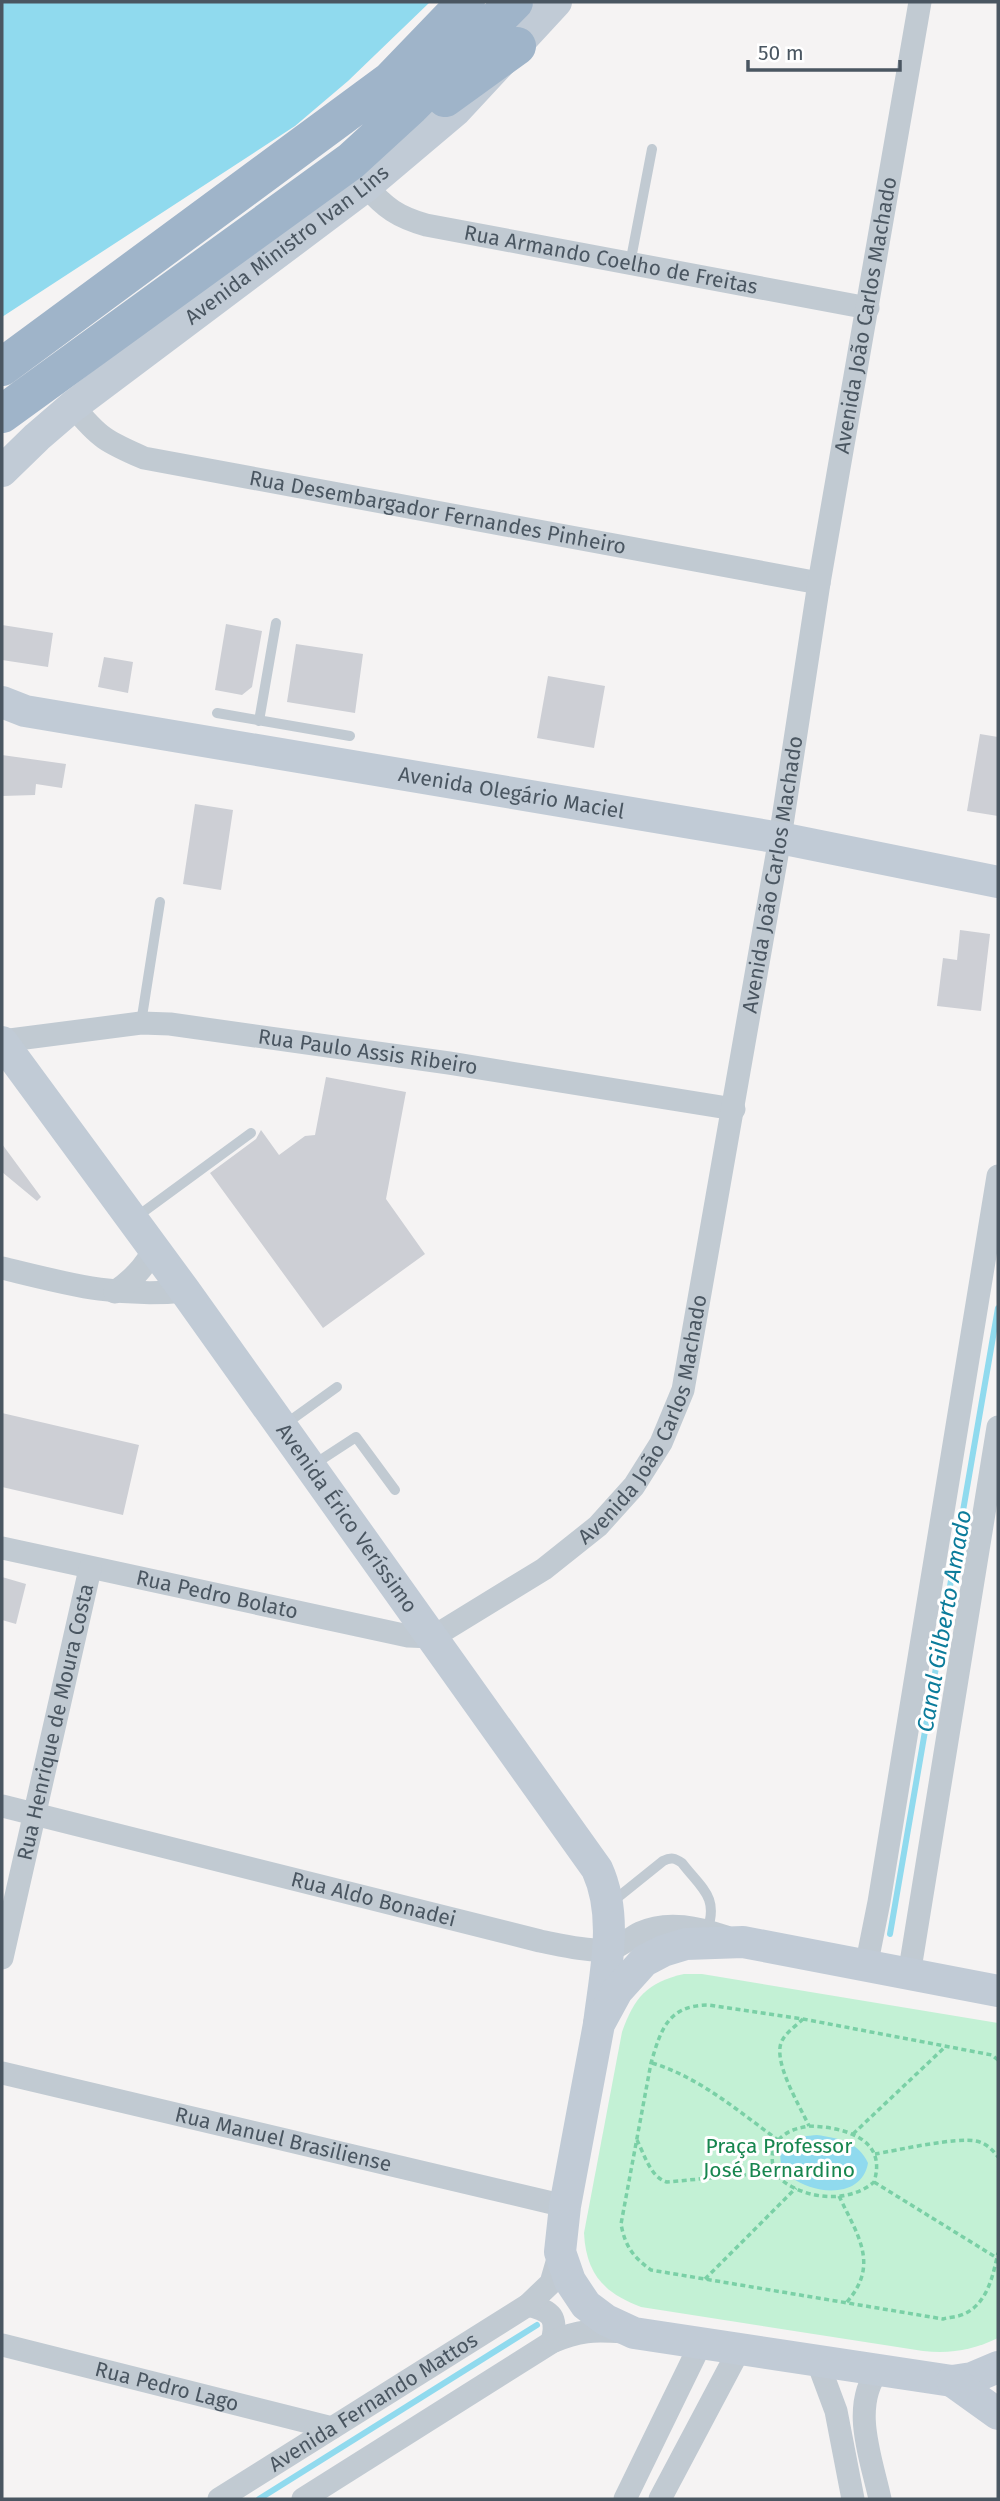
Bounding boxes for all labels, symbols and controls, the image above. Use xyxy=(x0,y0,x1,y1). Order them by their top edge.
scale bar xyxy=(748,28,900,72)
text: 50 m xyxy=(758,40,804,66)
street label: Avenida Ministro Ivan Lins xyxy=(180,159,394,330)
street label: Avenida João Carlos Machado xyxy=(829,175,902,455)
street label: Rua Armando Coelho de Freitas xyxy=(462,219,760,300)
street label: Rua Desembargador Fernandes Pinheiro xyxy=(247,465,628,560)
street label: Avenida João Carlos Machado xyxy=(736,734,808,1015)
street label: Avenida Olegário Maciel xyxy=(396,761,626,825)
street label: Rua Paulo Assis Ribeiro xyxy=(256,1023,480,1080)
street label: Avenida João Carlos Machado xyxy=(573,1293,713,1550)
street label: Avenida Érico Veríssimo xyxy=(271,1418,423,1618)
water label: Canal Gilberto Amado xyxy=(911,1508,977,1734)
street label: Rua Pedro Bolato xyxy=(134,1564,300,1625)
street label: Rua Henrique de Moura Costa xyxy=(11,1581,99,1863)
street label: Rua Aldo Bonadei xyxy=(288,1866,459,1932)
street label: Rua Manuel Brasiliense xyxy=(172,2101,394,2178)
park label: Praça Professor José Bernardino xyxy=(703,2133,855,2183)
street label: Avenida Fernando Mattos xyxy=(264,2327,483,2478)
street label: Rua Pedro Lago xyxy=(92,2356,241,2417)

